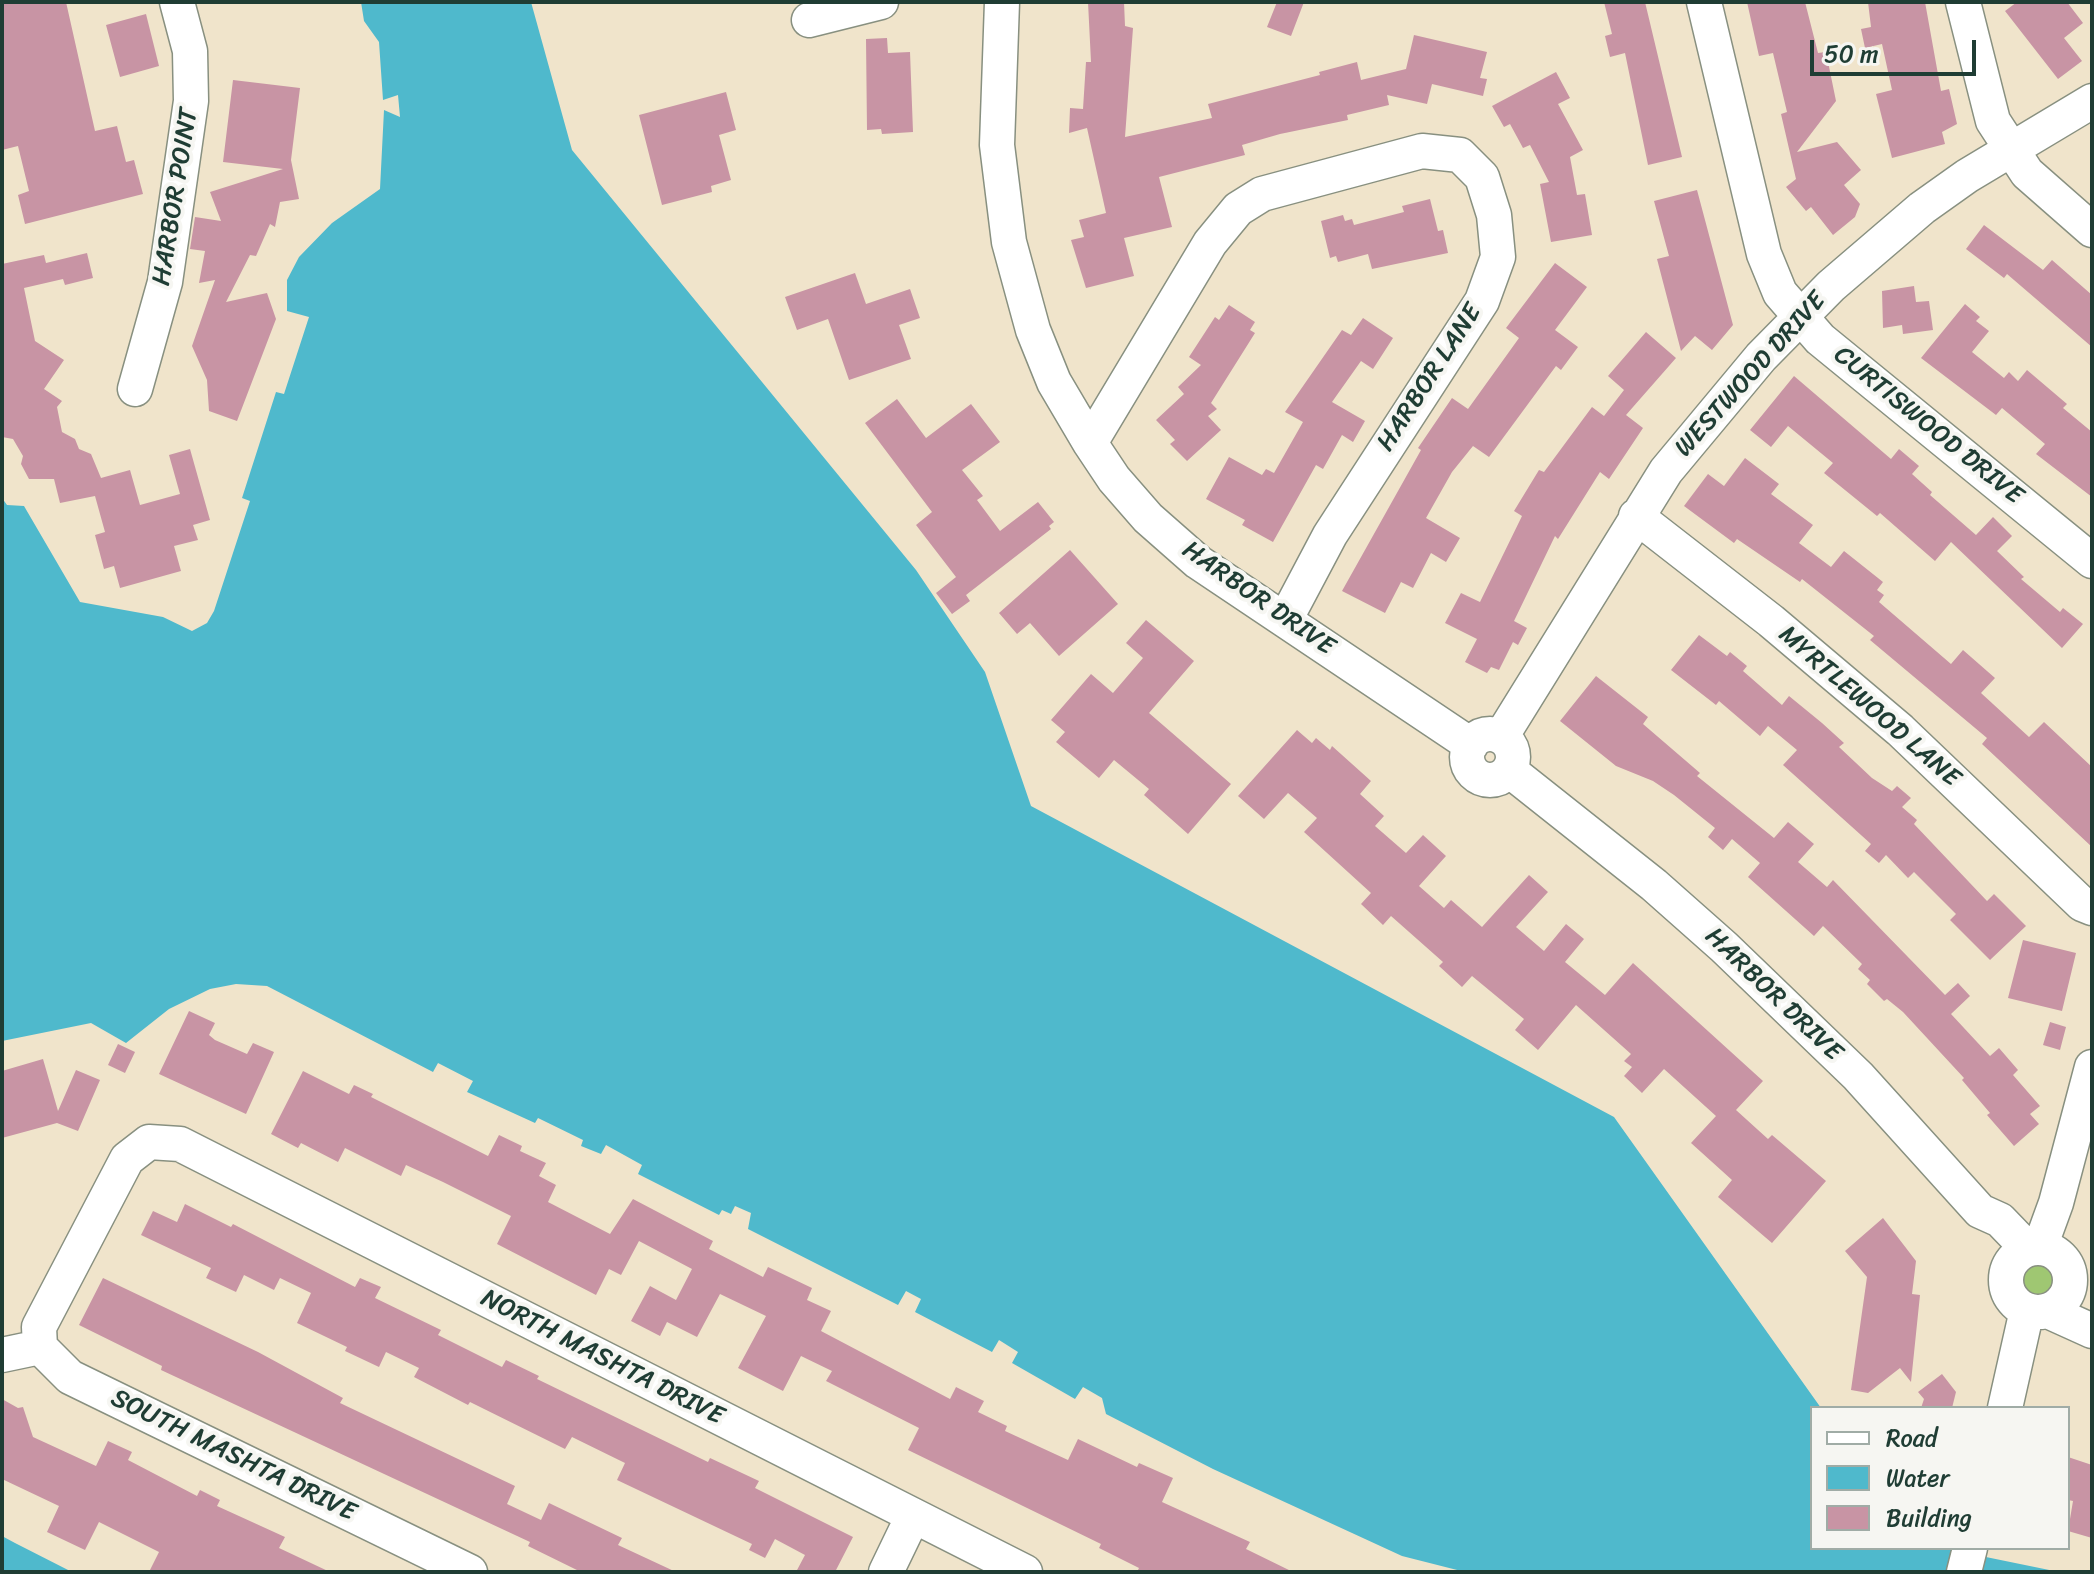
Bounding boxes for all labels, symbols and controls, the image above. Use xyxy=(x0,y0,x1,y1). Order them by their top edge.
scale bar xyxy=(1814,24,1980,74)
text: 50 m xyxy=(1824,33,1879,75)
street label: HARBOR POINT xyxy=(147,106,205,288)
street label: WESTWOOD DRIVE xyxy=(1669,286,1833,464)
street label: HARBOR LANE xyxy=(1371,299,1489,457)
street label: CURTISWOOD DRIVE xyxy=(1827,340,2029,512)
street label: HARBOR DRIVE xyxy=(1176,535,1340,663)
street label: MYRTLEWOOD LANE xyxy=(1772,620,1966,794)
street label: HARBOR DRIVE xyxy=(1698,922,1848,1068)
street label: NORTH MASHTA DRIVE xyxy=(475,1283,729,1433)
street label: SOUTH MASHTA DRIVE xyxy=(105,1383,361,1529)
legend xyxy=(1810,1406,2070,1550)
text: Road xyxy=(1886,1417,1937,1459)
text: Water xyxy=(1886,1457,1949,1499)
text: Building xyxy=(1886,1497,1972,1539)

